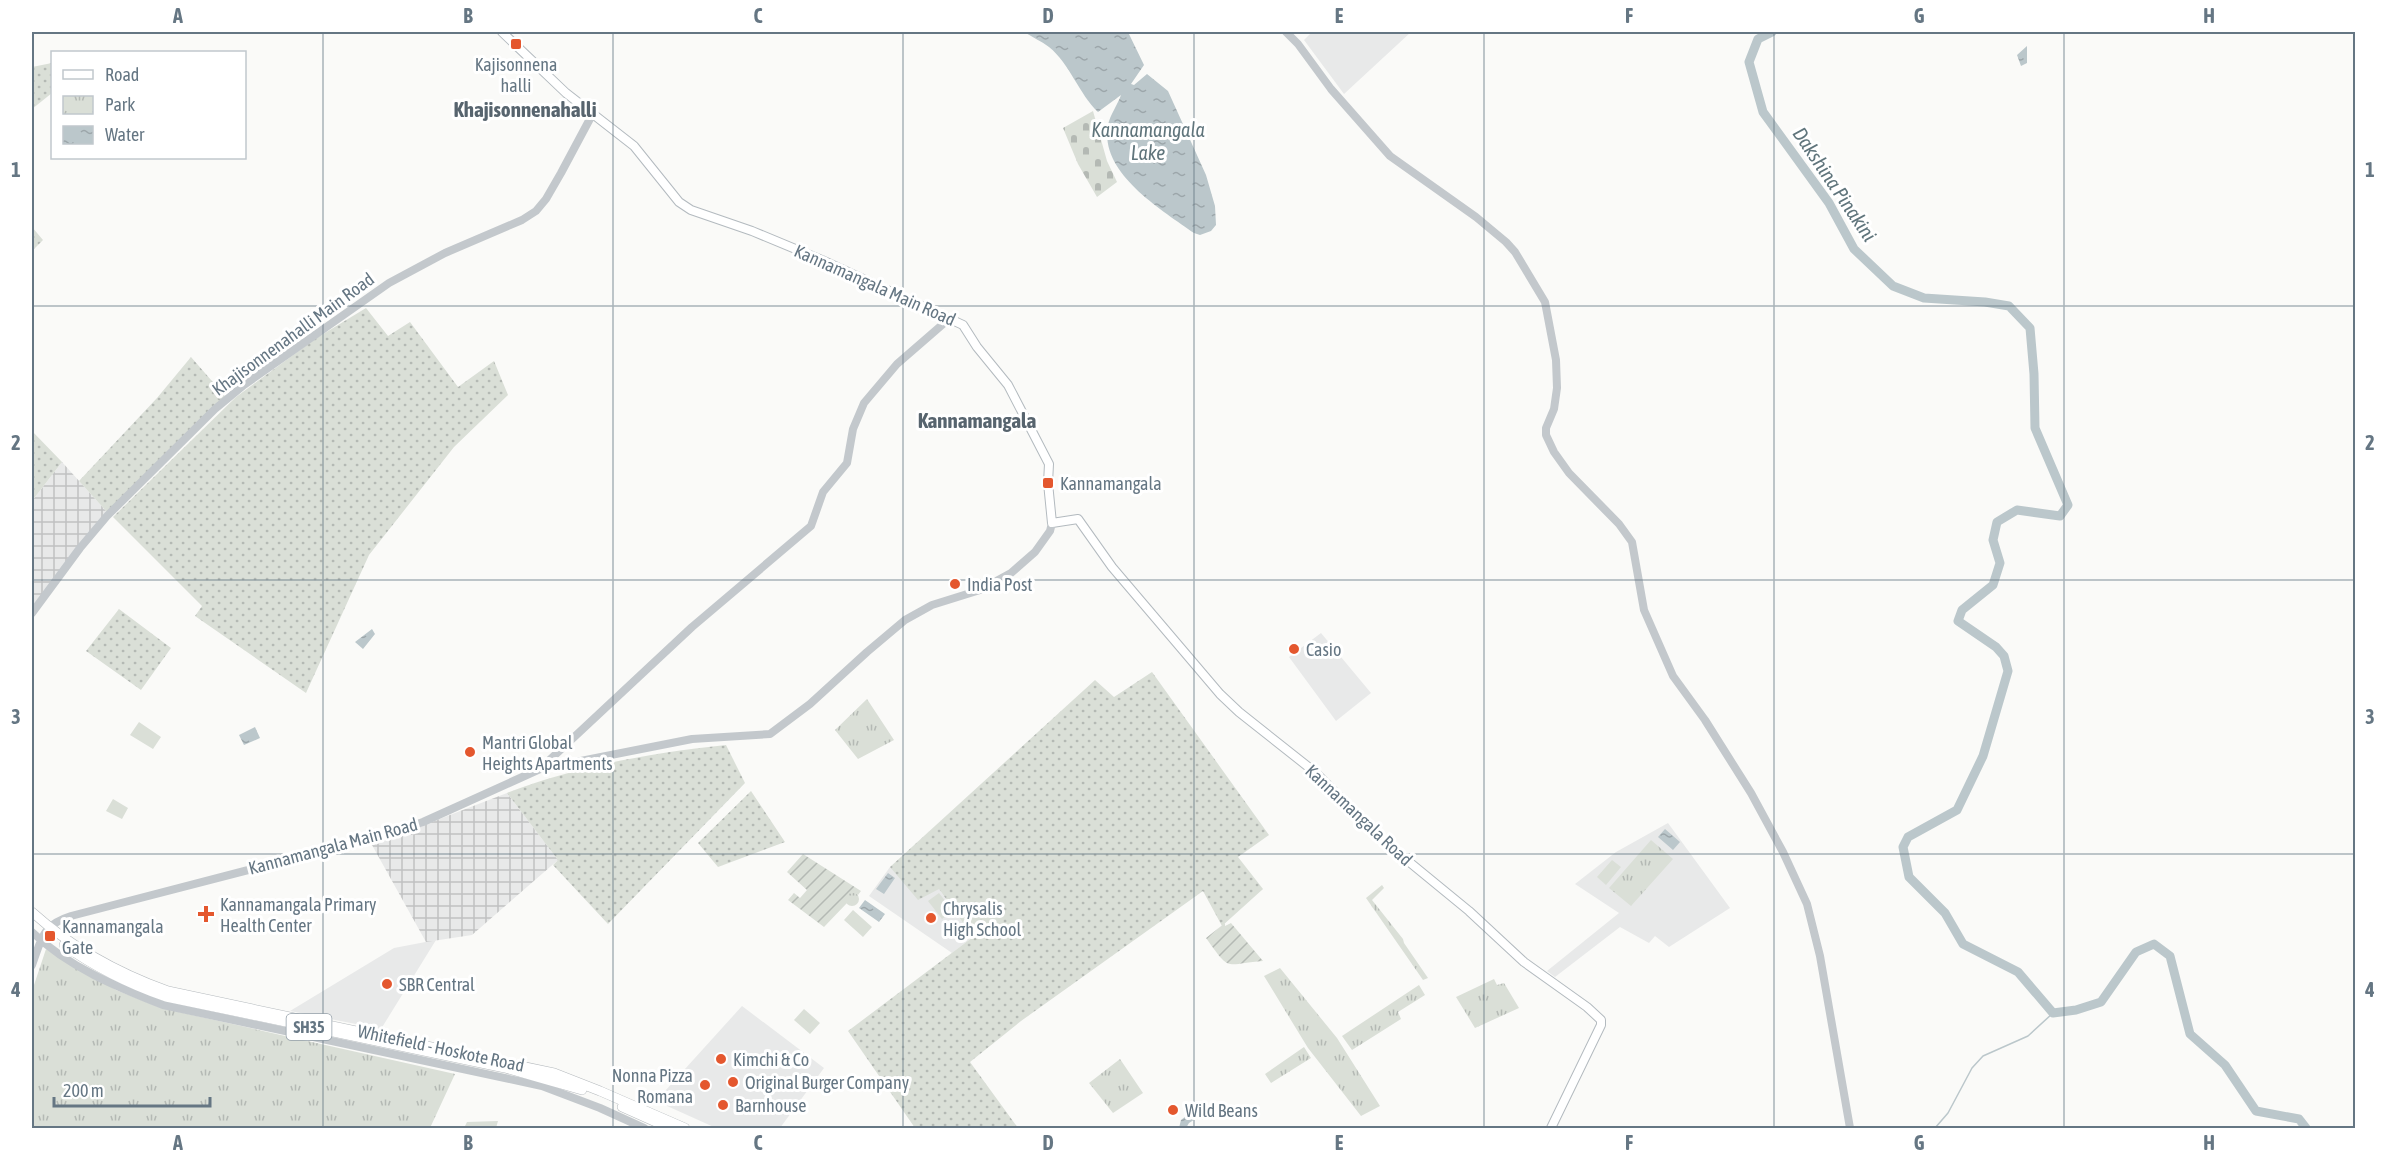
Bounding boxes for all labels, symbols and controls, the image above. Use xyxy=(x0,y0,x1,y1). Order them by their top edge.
text: A xyxy=(172,4,183,27)
text: B xyxy=(463,4,473,27)
text: C xyxy=(754,4,763,27)
text: D xyxy=(1042,4,1054,27)
text: E xyxy=(1335,4,1344,27)
text: F xyxy=(1625,4,1633,27)
text: G xyxy=(1914,4,1925,27)
text: H xyxy=(2203,4,2215,27)
marker: Kajisonnena halli xyxy=(509,37,523,51)
legend xyxy=(51,51,246,159)
place label: Kajisonnena halli xyxy=(475,54,557,96)
text: Road xyxy=(105,64,139,85)
text: Park xyxy=(105,94,135,115)
district label: Khajisonnenahalli xyxy=(454,97,596,121)
water label: Kannamangala Lake xyxy=(1091,118,1205,164)
water label: Dakshina Pinakini xyxy=(1788,123,1882,246)
text: Water xyxy=(105,124,145,145)
text: 1 xyxy=(11,158,21,181)
text: 1 xyxy=(2365,158,2375,181)
street label: Kannamangala Main Road xyxy=(791,240,959,330)
street label: Khajisonnenahalli Main Road xyxy=(208,268,378,400)
district label: Kannamangala xyxy=(918,408,1037,432)
text: 2 xyxy=(11,431,21,454)
text: 2 xyxy=(2365,431,2375,454)
place label: Kannamangala xyxy=(1060,473,1162,494)
marker: Kannamangala xyxy=(1041,476,1055,490)
place label: India Post xyxy=(967,574,1032,595)
marker: India Post xyxy=(948,577,962,591)
place label: Casio xyxy=(1306,639,1341,660)
marker: Casio xyxy=(1287,642,1301,656)
text: 3 xyxy=(11,705,21,728)
text: 3 xyxy=(2365,705,2375,728)
place label: Mantri Global Heights Apartments xyxy=(482,732,613,774)
marker: Mantri Global Heights Apartments xyxy=(463,745,477,759)
street label: Kannamangala Road xyxy=(1301,760,1417,870)
street label: Kannamangala Main Road xyxy=(246,813,420,879)
place label: Kannamangala Primary Health Center xyxy=(220,894,376,936)
place label: Chrysalis High School xyxy=(943,898,1021,940)
marker: Kannamangala Primary Health Center xyxy=(197,905,215,923)
marker: Chrysalis High School xyxy=(924,911,938,925)
place label: Kannamangala Gate xyxy=(62,916,164,958)
marker: Kannamangala Gate xyxy=(43,929,57,943)
place label: SBR Central xyxy=(399,974,475,995)
marker: SBR Central xyxy=(380,977,394,991)
text: 4 xyxy=(10,978,21,1001)
text: 4 xyxy=(2364,978,2375,1001)
road number: SH35 xyxy=(286,1014,332,1040)
street label: Whitefield - Hoskote Road xyxy=(356,1020,526,1076)
place label: Kimchi & Co xyxy=(733,1049,809,1070)
marker: Kimchi & Co xyxy=(714,1052,728,1066)
place label: Nonna Pizza Romana xyxy=(612,1065,693,1107)
scale bar xyxy=(54,1070,210,1108)
place label: Original Burger Company xyxy=(745,1072,909,1093)
marker: Original Burger Company xyxy=(726,1075,740,1089)
marker: Nonna Pizza Romana xyxy=(698,1078,712,1092)
text: 200 m xyxy=(63,1080,104,1101)
place label: Barnhouse xyxy=(735,1095,806,1116)
marker: Barnhouse xyxy=(716,1098,730,1112)
place label: Wild Beans xyxy=(1185,1100,1258,1121)
marker: Wild Beans xyxy=(1166,1103,1180,1117)
text: A xyxy=(172,1131,183,1154)
text: B xyxy=(463,1131,473,1154)
text: C xyxy=(754,1131,763,1154)
text: D xyxy=(1042,1131,1054,1154)
text: E xyxy=(1335,1131,1344,1154)
text: F xyxy=(1625,1131,1633,1154)
text: G xyxy=(1914,1131,1925,1154)
text: H xyxy=(2203,1131,2215,1154)

